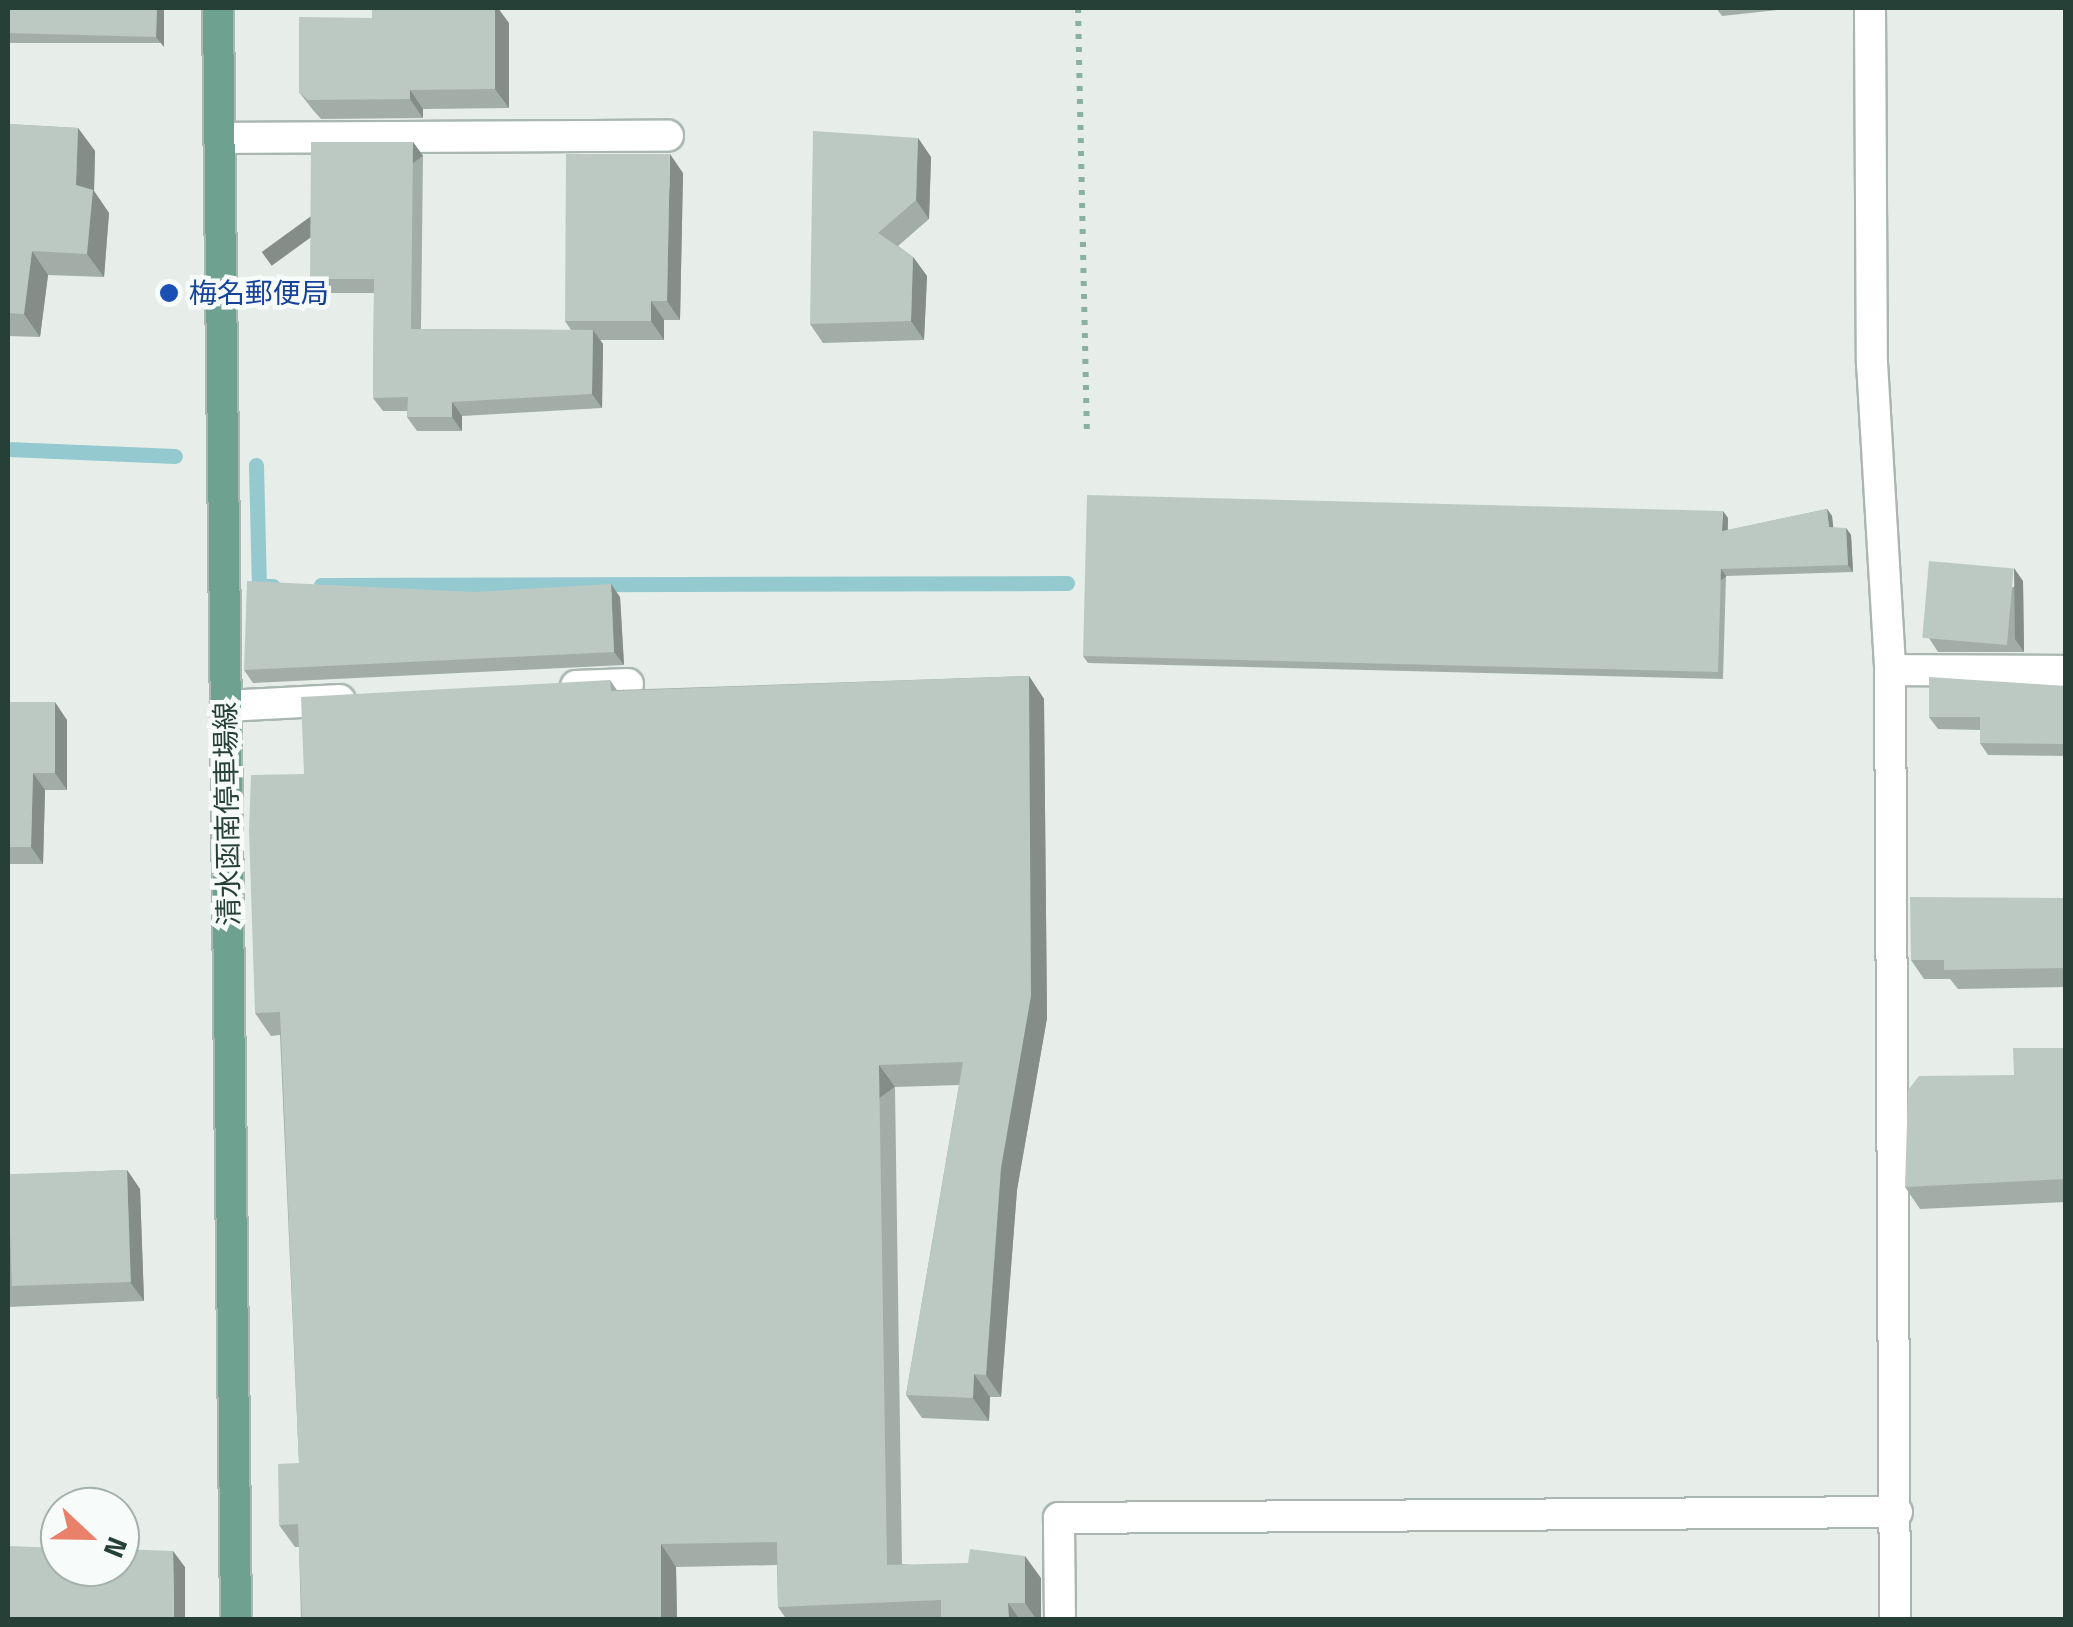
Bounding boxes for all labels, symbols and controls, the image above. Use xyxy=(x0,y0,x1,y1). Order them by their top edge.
place label: 梅名郵便局 xyxy=(189,276,329,310)
marker: 梅名郵便局 xyxy=(158,282,180,304)
street label: 清水函南停車場線 xyxy=(208,702,246,926)
north arrow xyxy=(40,1487,140,1587)
text: N xyxy=(93,1531,140,1565)

